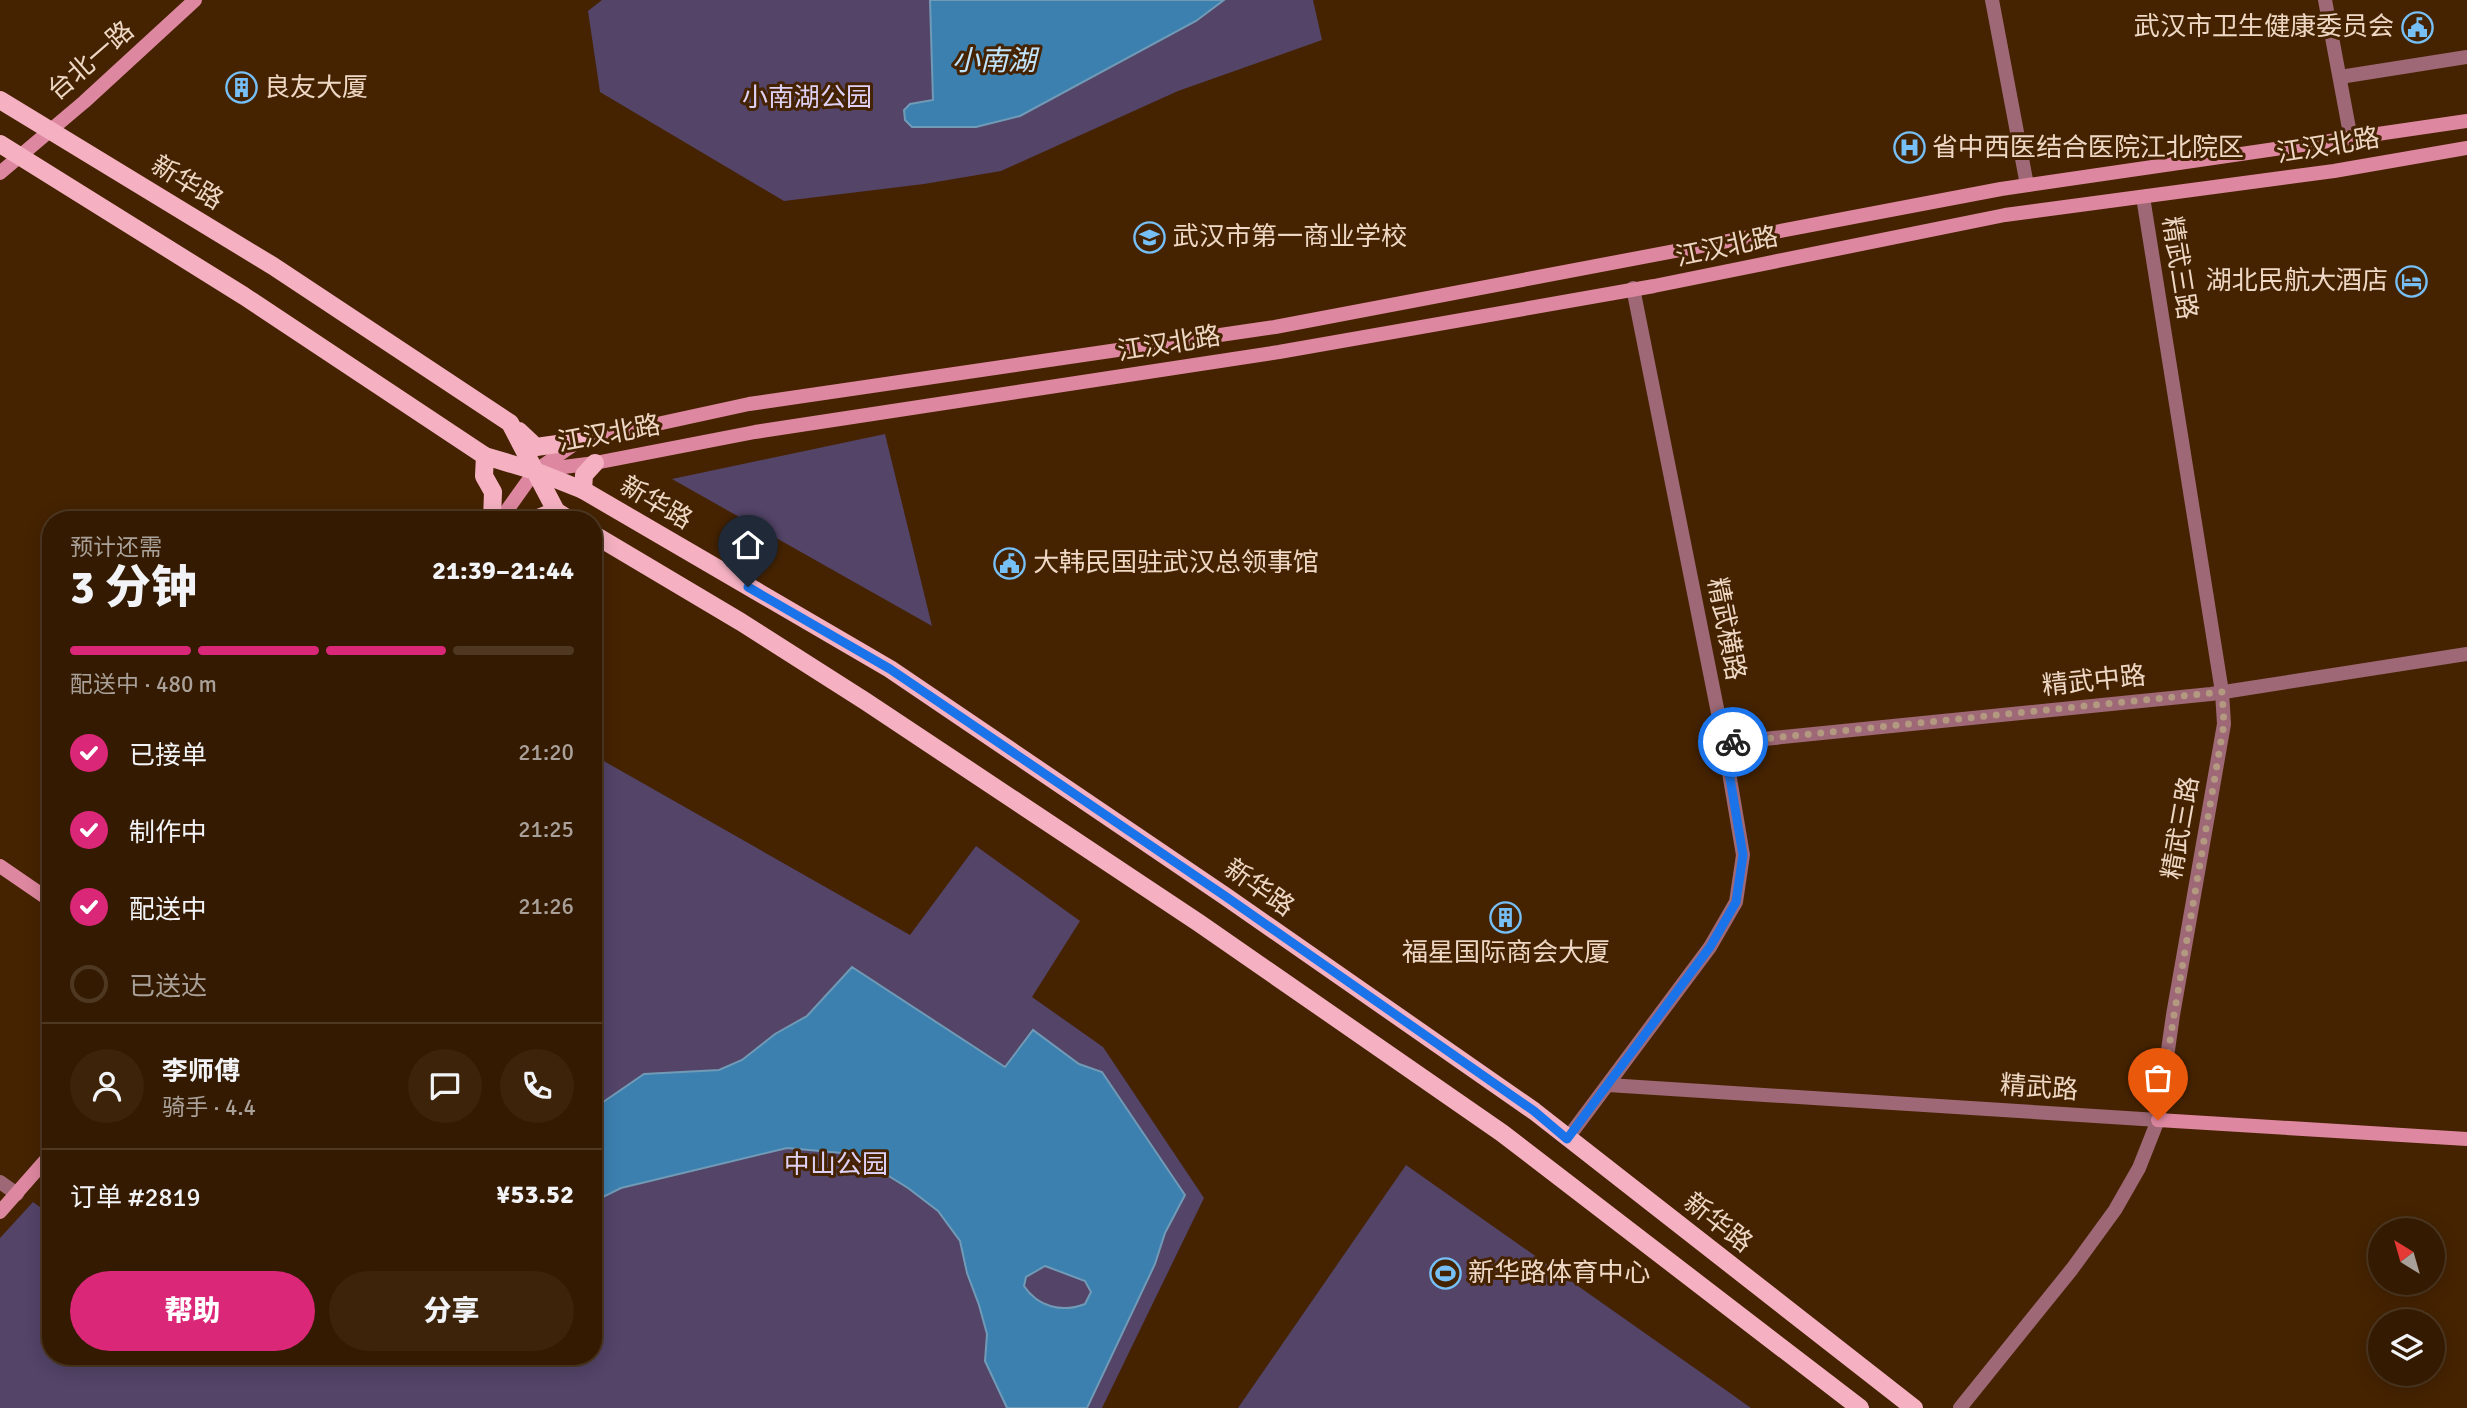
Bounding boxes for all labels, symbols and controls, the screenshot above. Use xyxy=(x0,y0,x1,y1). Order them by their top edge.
public building icon: 武汉市卫生健康委员会 xyxy=(2400,10,2434,44)
place label: 武汉市卫生健康委员会 xyxy=(2134,11,2394,43)
street label: 台北一路 xyxy=(41,15,141,107)
water label: 小南湖 xyxy=(952,44,1040,78)
building icon: 良友大厦 xyxy=(224,71,258,105)
place label: 良友大厦 xyxy=(264,72,368,104)
park label: 小南湖公园 xyxy=(742,82,872,114)
street label: 江汉北路 xyxy=(2274,122,2382,170)
hospital icon: 省中西医结合医院江北院区 xyxy=(1892,131,1926,165)
place label: 省中西医结合医院江北院区 xyxy=(1932,132,2244,164)
street label: 新华路 xyxy=(145,149,229,217)
street label: 精武三路 xyxy=(2155,214,2203,322)
school or university icon: 武汉市第一商业学校 xyxy=(1133,220,1167,254)
place label: 武汉市第一商业学校 xyxy=(1173,221,1407,253)
street label: 江汉北路 xyxy=(1673,221,1781,273)
hotel icon: 湖北民航大酒店 xyxy=(2394,264,2428,298)
place label: 湖北民航大酒店 xyxy=(2206,265,2388,297)
street label: 江汉北路 xyxy=(1115,320,1223,368)
street label: 江汉北路 xyxy=(555,409,663,459)
street label: 新华路 xyxy=(614,470,698,536)
pin xyxy=(718,515,778,587)
icon: home xyxy=(729,526,767,564)
text: 预计还需 xyxy=(70,533,162,562)
public building icon: 大韩民国驻武汉总领事馆 xyxy=(993,546,1027,580)
place label: 大韩民国驻武汉总领事馆 xyxy=(1033,547,1319,579)
text: 21:39–21:44 xyxy=(432,555,574,587)
text: 3 分钟 xyxy=(70,560,197,616)
street label: 精武横路 xyxy=(1700,575,1752,683)
street label: 精武中路 xyxy=(2041,660,2147,702)
text: 配送中 · 480 m xyxy=(70,670,217,699)
courier xyxy=(1698,707,1768,777)
icon: bike xyxy=(1714,723,1752,761)
icon: check xyxy=(70,734,108,772)
text: 21:20 xyxy=(518,738,574,767)
text: 已接单 xyxy=(129,740,207,772)
street label: 精武三路 xyxy=(2156,774,2206,882)
icon: check xyxy=(70,811,108,849)
text: 21:25 xyxy=(518,815,574,844)
text: 制作中 xyxy=(129,817,207,849)
street label: 新华路 xyxy=(1218,853,1300,923)
icon: check xyxy=(70,888,108,926)
text: 21:26 xyxy=(518,892,574,921)
text: 配送中 xyxy=(129,894,207,926)
building icon: 福星国际商会大厦 xyxy=(1489,900,1523,934)
place label: 福星国际商会大厦 xyxy=(1402,937,1610,969)
text: 已送达 xyxy=(129,971,207,1003)
pin xyxy=(2128,1048,2188,1120)
button: person xyxy=(70,1049,144,1123)
button: chat xyxy=(408,1049,482,1123)
button: phone xyxy=(500,1049,574,1123)
text: 李师傅 xyxy=(162,1056,240,1088)
icon: bag xyxy=(2139,1059,2177,1097)
street label: 精武路 xyxy=(1999,1069,2079,1107)
text: 骑手 · 4.4 xyxy=(162,1093,256,1122)
park label: 中山公园 xyxy=(784,1149,888,1181)
text: ¥53.52 xyxy=(496,1179,574,1211)
text: 订单 #2819 xyxy=(70,1182,201,1214)
street label: 新华路 xyxy=(1677,1186,1759,1260)
north arrow xyxy=(2368,1218,2445,1295)
map controls xyxy=(2368,1218,2445,1386)
sports icon: 新华路体育中心 xyxy=(1428,1256,1462,1290)
place label: 新华路体育中心 xyxy=(1468,1257,1650,1289)
button: 帮助 xyxy=(70,1271,315,1351)
button: 分享 xyxy=(329,1271,574,1351)
button: layers xyxy=(2368,1309,2445,1386)

